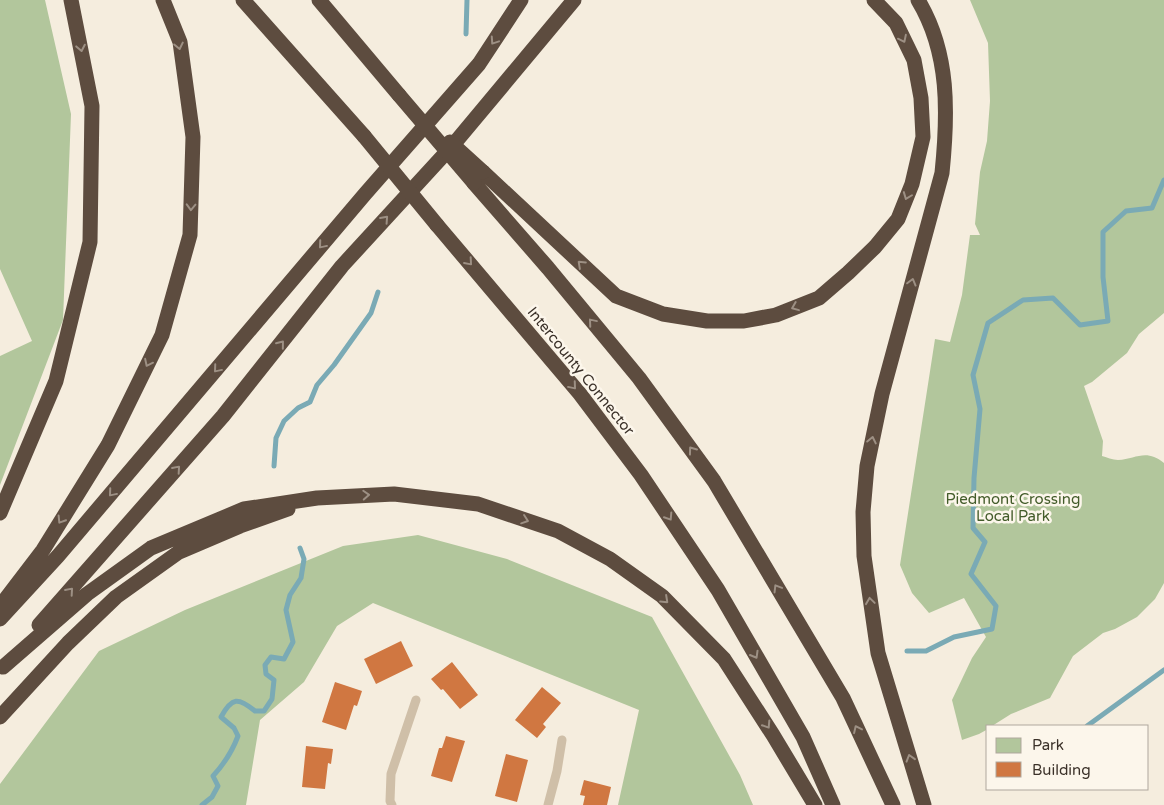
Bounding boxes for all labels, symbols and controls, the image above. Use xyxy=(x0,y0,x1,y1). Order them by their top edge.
one-way arrow xyxy=(897,34,907,43)
one-way arrow xyxy=(491,35,500,44)
one-way arrow xyxy=(174,41,184,50)
one-way arrow xyxy=(75,43,85,52)
one-way arrow xyxy=(903,191,913,200)
one-way arrow xyxy=(185,203,196,211)
one-way arrow xyxy=(379,216,388,225)
one-way arrow xyxy=(319,239,328,248)
one-way arrow xyxy=(463,256,472,265)
one-way arrow xyxy=(578,261,587,270)
one-way arrow xyxy=(907,279,917,287)
one-way arrow xyxy=(791,301,800,312)
street label: Intercounty Connector xyxy=(524,303,639,439)
one-way arrow xyxy=(589,318,598,327)
one-way arrow xyxy=(275,340,284,349)
one-way arrow xyxy=(144,357,154,366)
one-way arrow xyxy=(214,364,223,373)
one-way arrow xyxy=(568,380,576,389)
one-way arrow xyxy=(867,435,877,444)
one-way arrow xyxy=(689,447,697,456)
one-way arrow xyxy=(171,465,180,474)
one-way arrow xyxy=(109,487,118,496)
one-way arrow xyxy=(362,490,370,501)
park label: Piedmont Crossing Local Park xyxy=(946,490,1080,525)
one-way arrow xyxy=(663,512,672,521)
one-way arrow xyxy=(58,514,68,523)
one-way arrow xyxy=(520,514,529,524)
one-way arrow xyxy=(774,584,784,593)
one-way arrow xyxy=(64,587,73,596)
one-way arrow xyxy=(659,594,668,603)
one-way arrow xyxy=(866,597,876,605)
one-way arrow xyxy=(749,650,759,659)
one-way arrow xyxy=(761,720,770,729)
one-way arrow xyxy=(853,725,864,734)
legend xyxy=(986,725,1149,790)
text: Park xyxy=(1032,736,1064,754)
one-way arrow xyxy=(905,755,915,763)
text: Building xyxy=(1032,761,1091,779)

